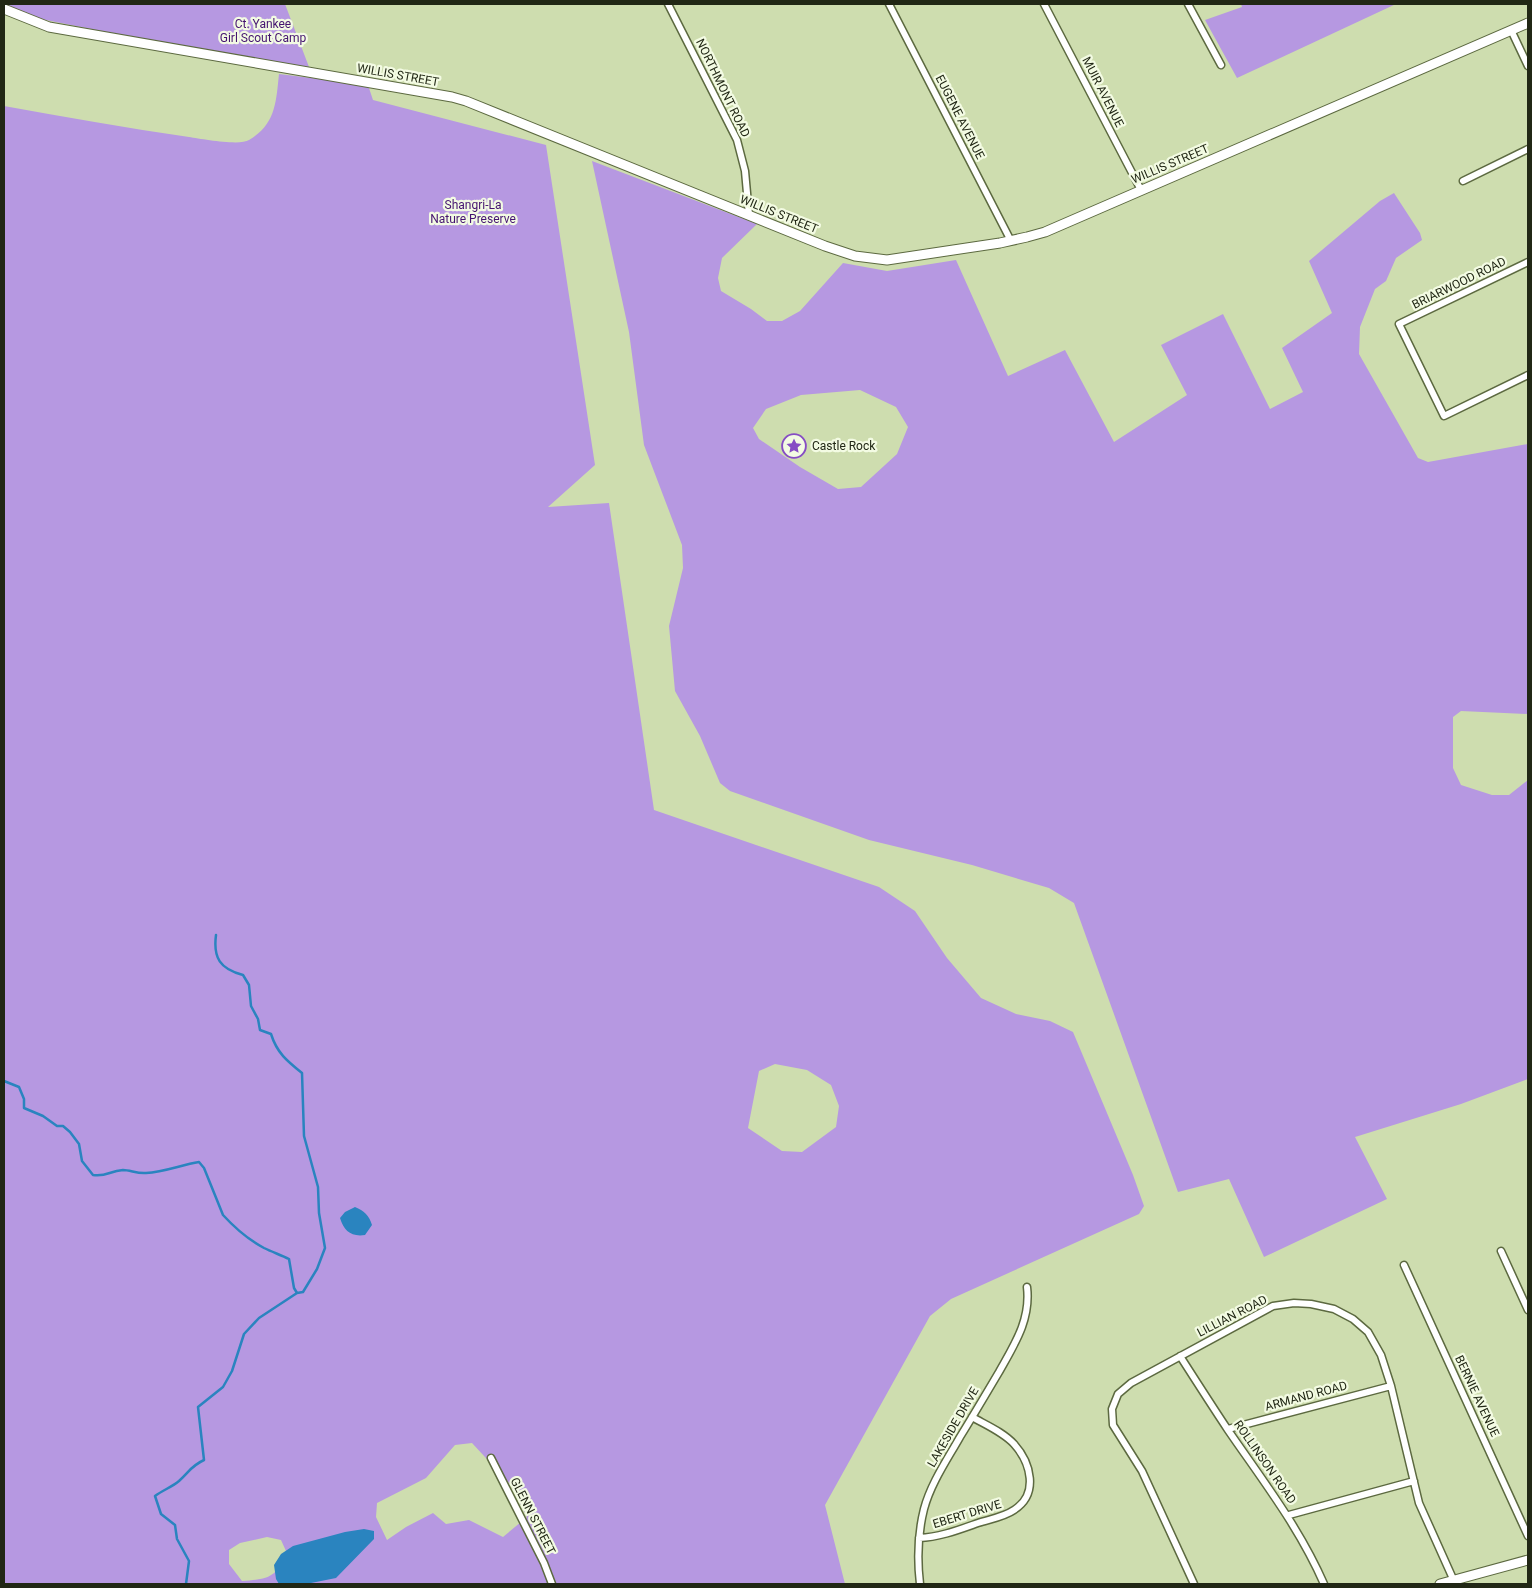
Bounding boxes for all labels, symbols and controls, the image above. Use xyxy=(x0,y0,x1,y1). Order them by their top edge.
park label: Ct. Yankee Girl Scout Camp xyxy=(220,17,306,45)
street label: NORTHMONT ROAD xyxy=(693,37,753,140)
street label: MUIR AVENUE xyxy=(1079,55,1127,130)
street label: WILLIS STREET xyxy=(356,61,440,89)
street label: EUGENE AVENUE xyxy=(933,72,987,162)
street label: WILLIS STREET xyxy=(1129,141,1211,187)
street label: WILLIS STREET xyxy=(738,192,820,236)
park label: Shangri-La Nature Preserve xyxy=(430,198,516,226)
street label: BRIARWOOD ROAD xyxy=(1410,254,1508,312)
place icon: Castle Rock xyxy=(781,433,807,459)
place label: Castle Rock xyxy=(812,439,876,453)
street label: LILLIAN ROAD xyxy=(1195,1292,1269,1340)
street label: BERNIE AVENUE xyxy=(1452,1353,1502,1439)
street label: ARMAND ROAD xyxy=(1263,1378,1349,1414)
street label: LAKESIDE DRIVE xyxy=(924,1384,982,1469)
street label: ROLLINSON ROAD xyxy=(1231,1418,1299,1506)
street label: GLENN STREET xyxy=(508,1475,558,1557)
street label: EBERT DRIVE xyxy=(931,1497,1003,1531)

